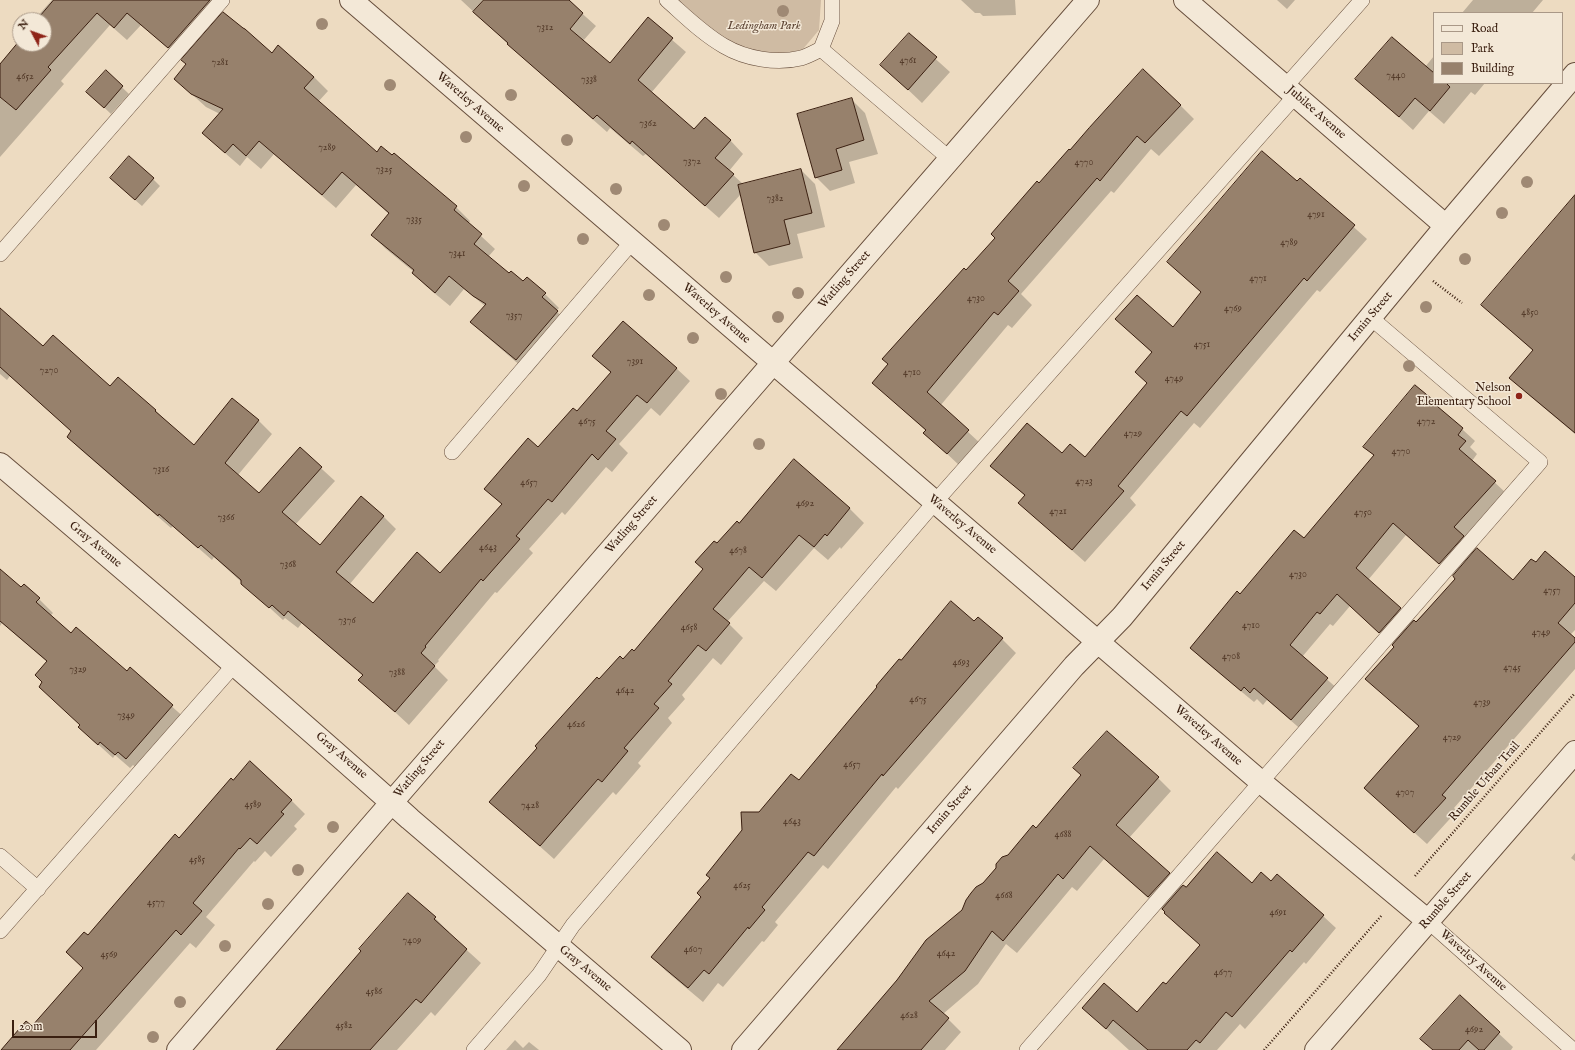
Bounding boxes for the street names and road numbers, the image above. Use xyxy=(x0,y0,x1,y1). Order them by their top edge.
street label: Waverley Avenue xyxy=(433,70,507,136)
street label: Jubilee Avenue xyxy=(1283,83,1349,143)
street label: Watling Street xyxy=(816,248,874,312)
street label: Waverley Avenue xyxy=(679,281,753,347)
street label: Irmin Street xyxy=(1346,289,1396,345)
street label: Waverley Avenue xyxy=(925,492,999,558)
street label: Watling Street xyxy=(603,493,661,557)
street label: Gray Avenue xyxy=(66,519,124,571)
street label: Irmin Street xyxy=(1139,538,1189,594)
street label: Waverley Avenue xyxy=(1171,703,1245,769)
street label: Gray Avenue xyxy=(312,730,370,782)
street label: Watling Street xyxy=(391,737,449,801)
street label: Rumble Urban Trail xyxy=(1446,739,1524,825)
street label: Irmin Street xyxy=(925,782,975,838)
street label: Rumble Street xyxy=(1417,869,1475,933)
street label: Waverley Avenue xyxy=(1437,927,1509,995)
street label: Gray Avenue xyxy=(556,943,614,995)

